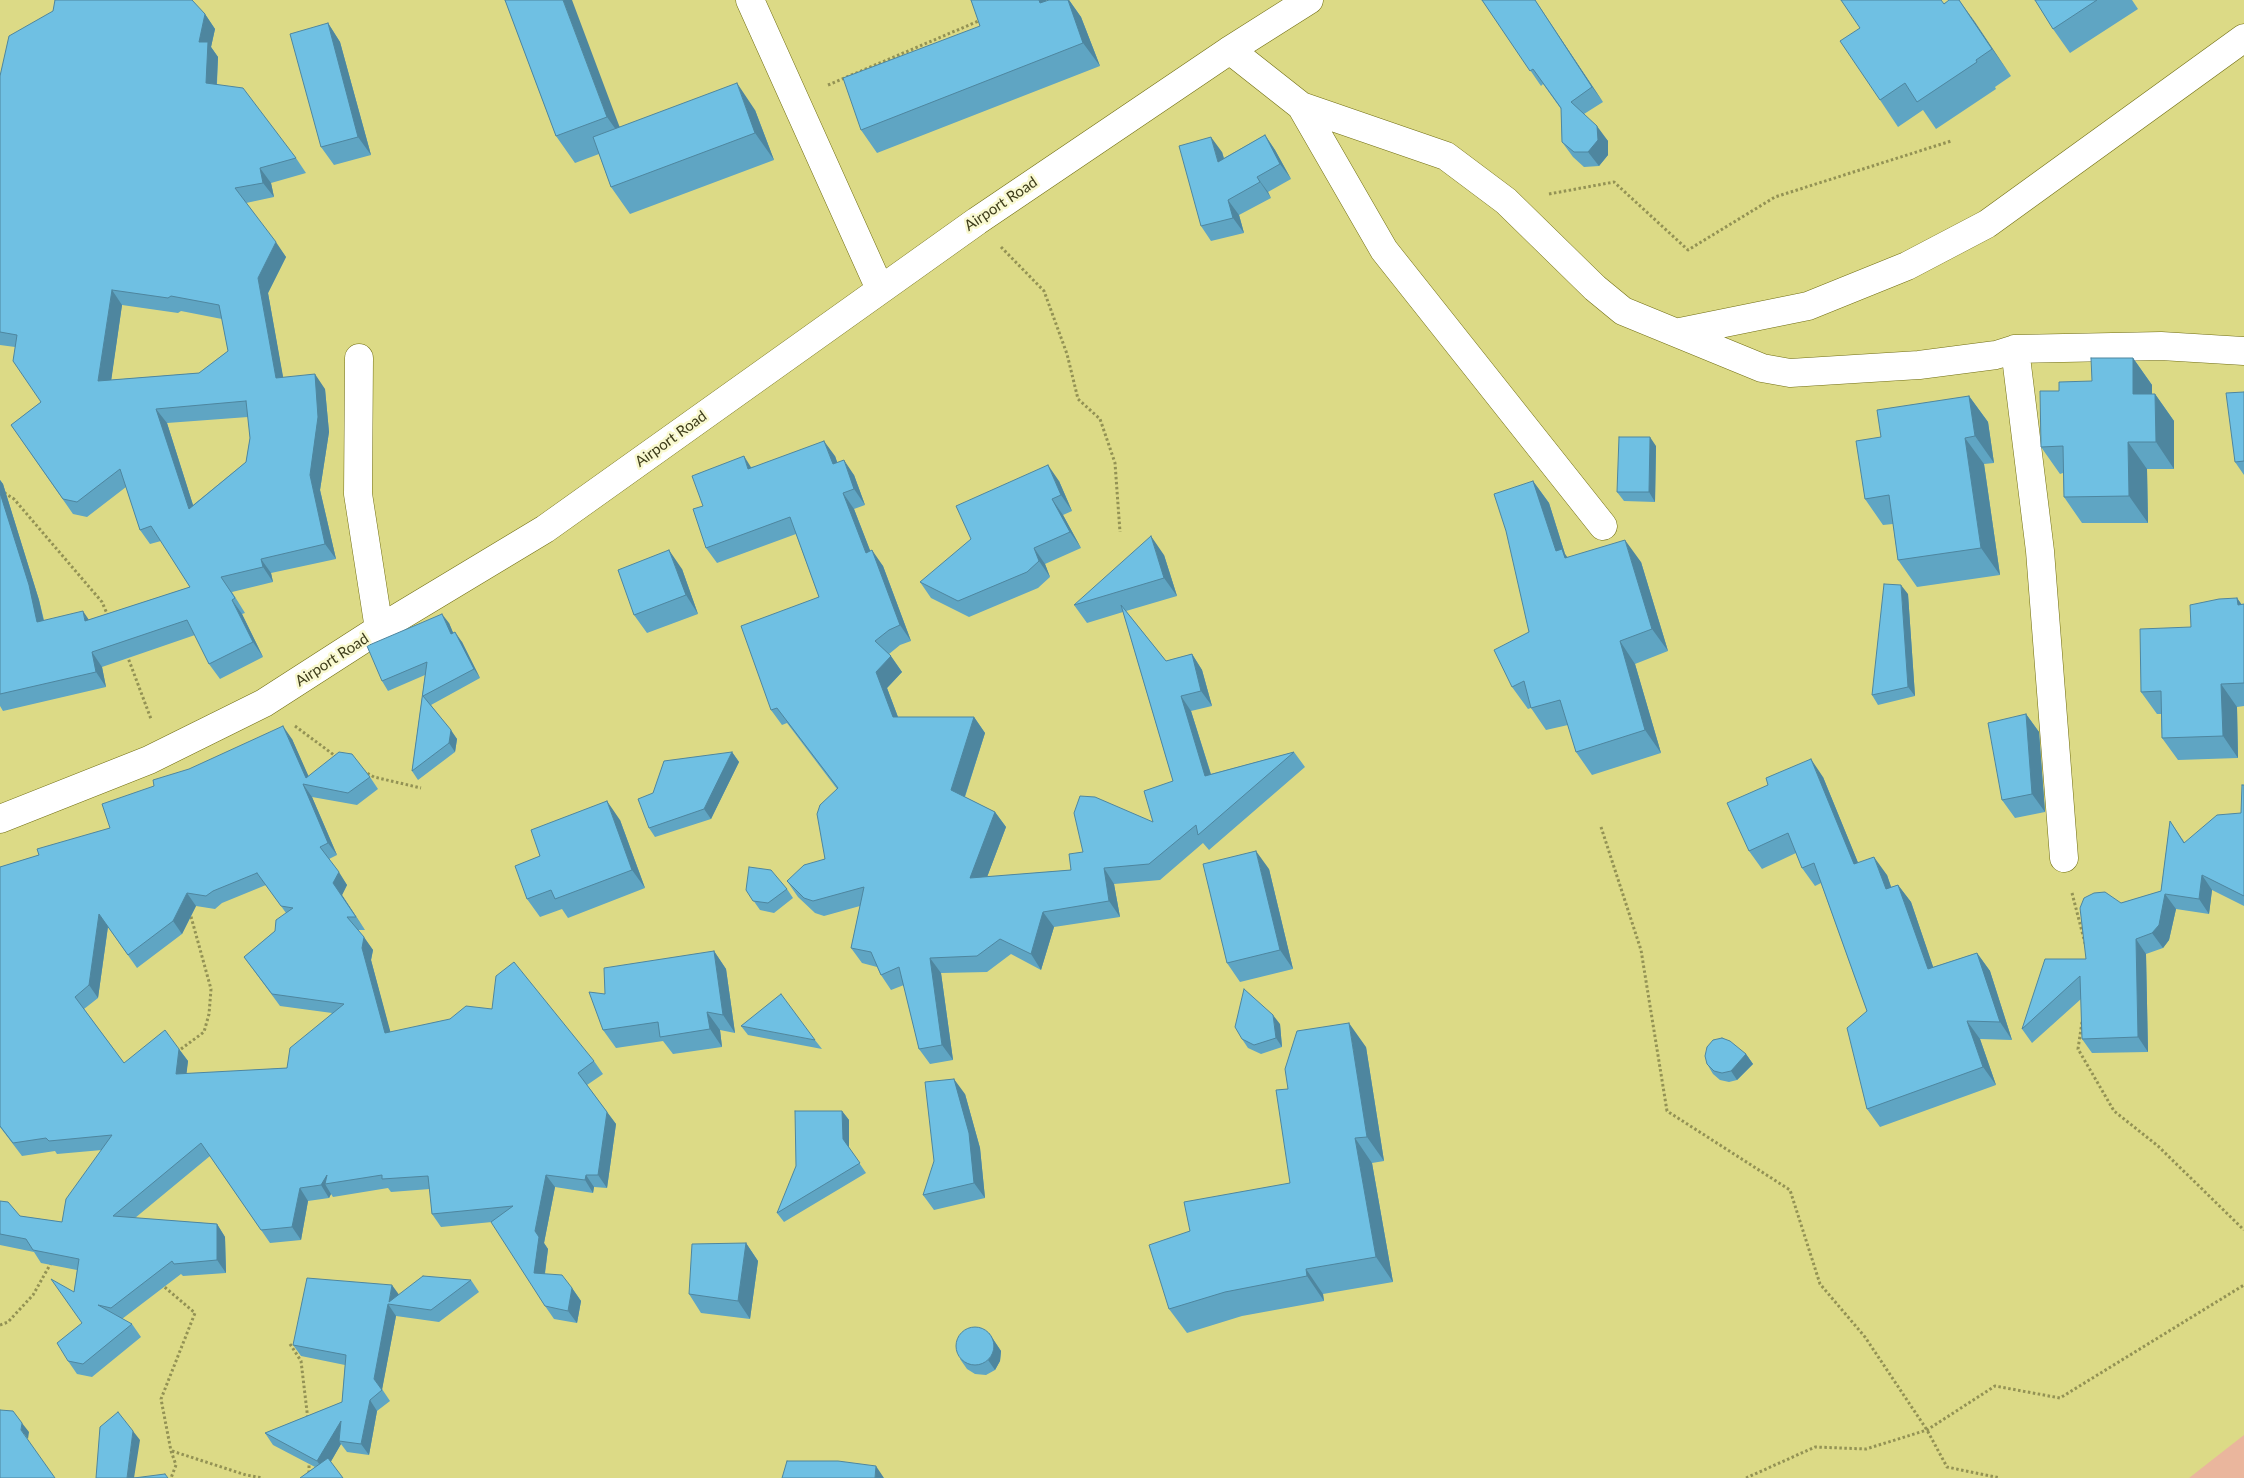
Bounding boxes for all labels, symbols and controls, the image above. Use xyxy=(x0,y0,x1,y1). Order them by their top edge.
street label: Airport Road xyxy=(961,173,1041,235)
street label: Airport Road xyxy=(632,407,710,471)
street label: Airport Road xyxy=(292,630,372,690)

